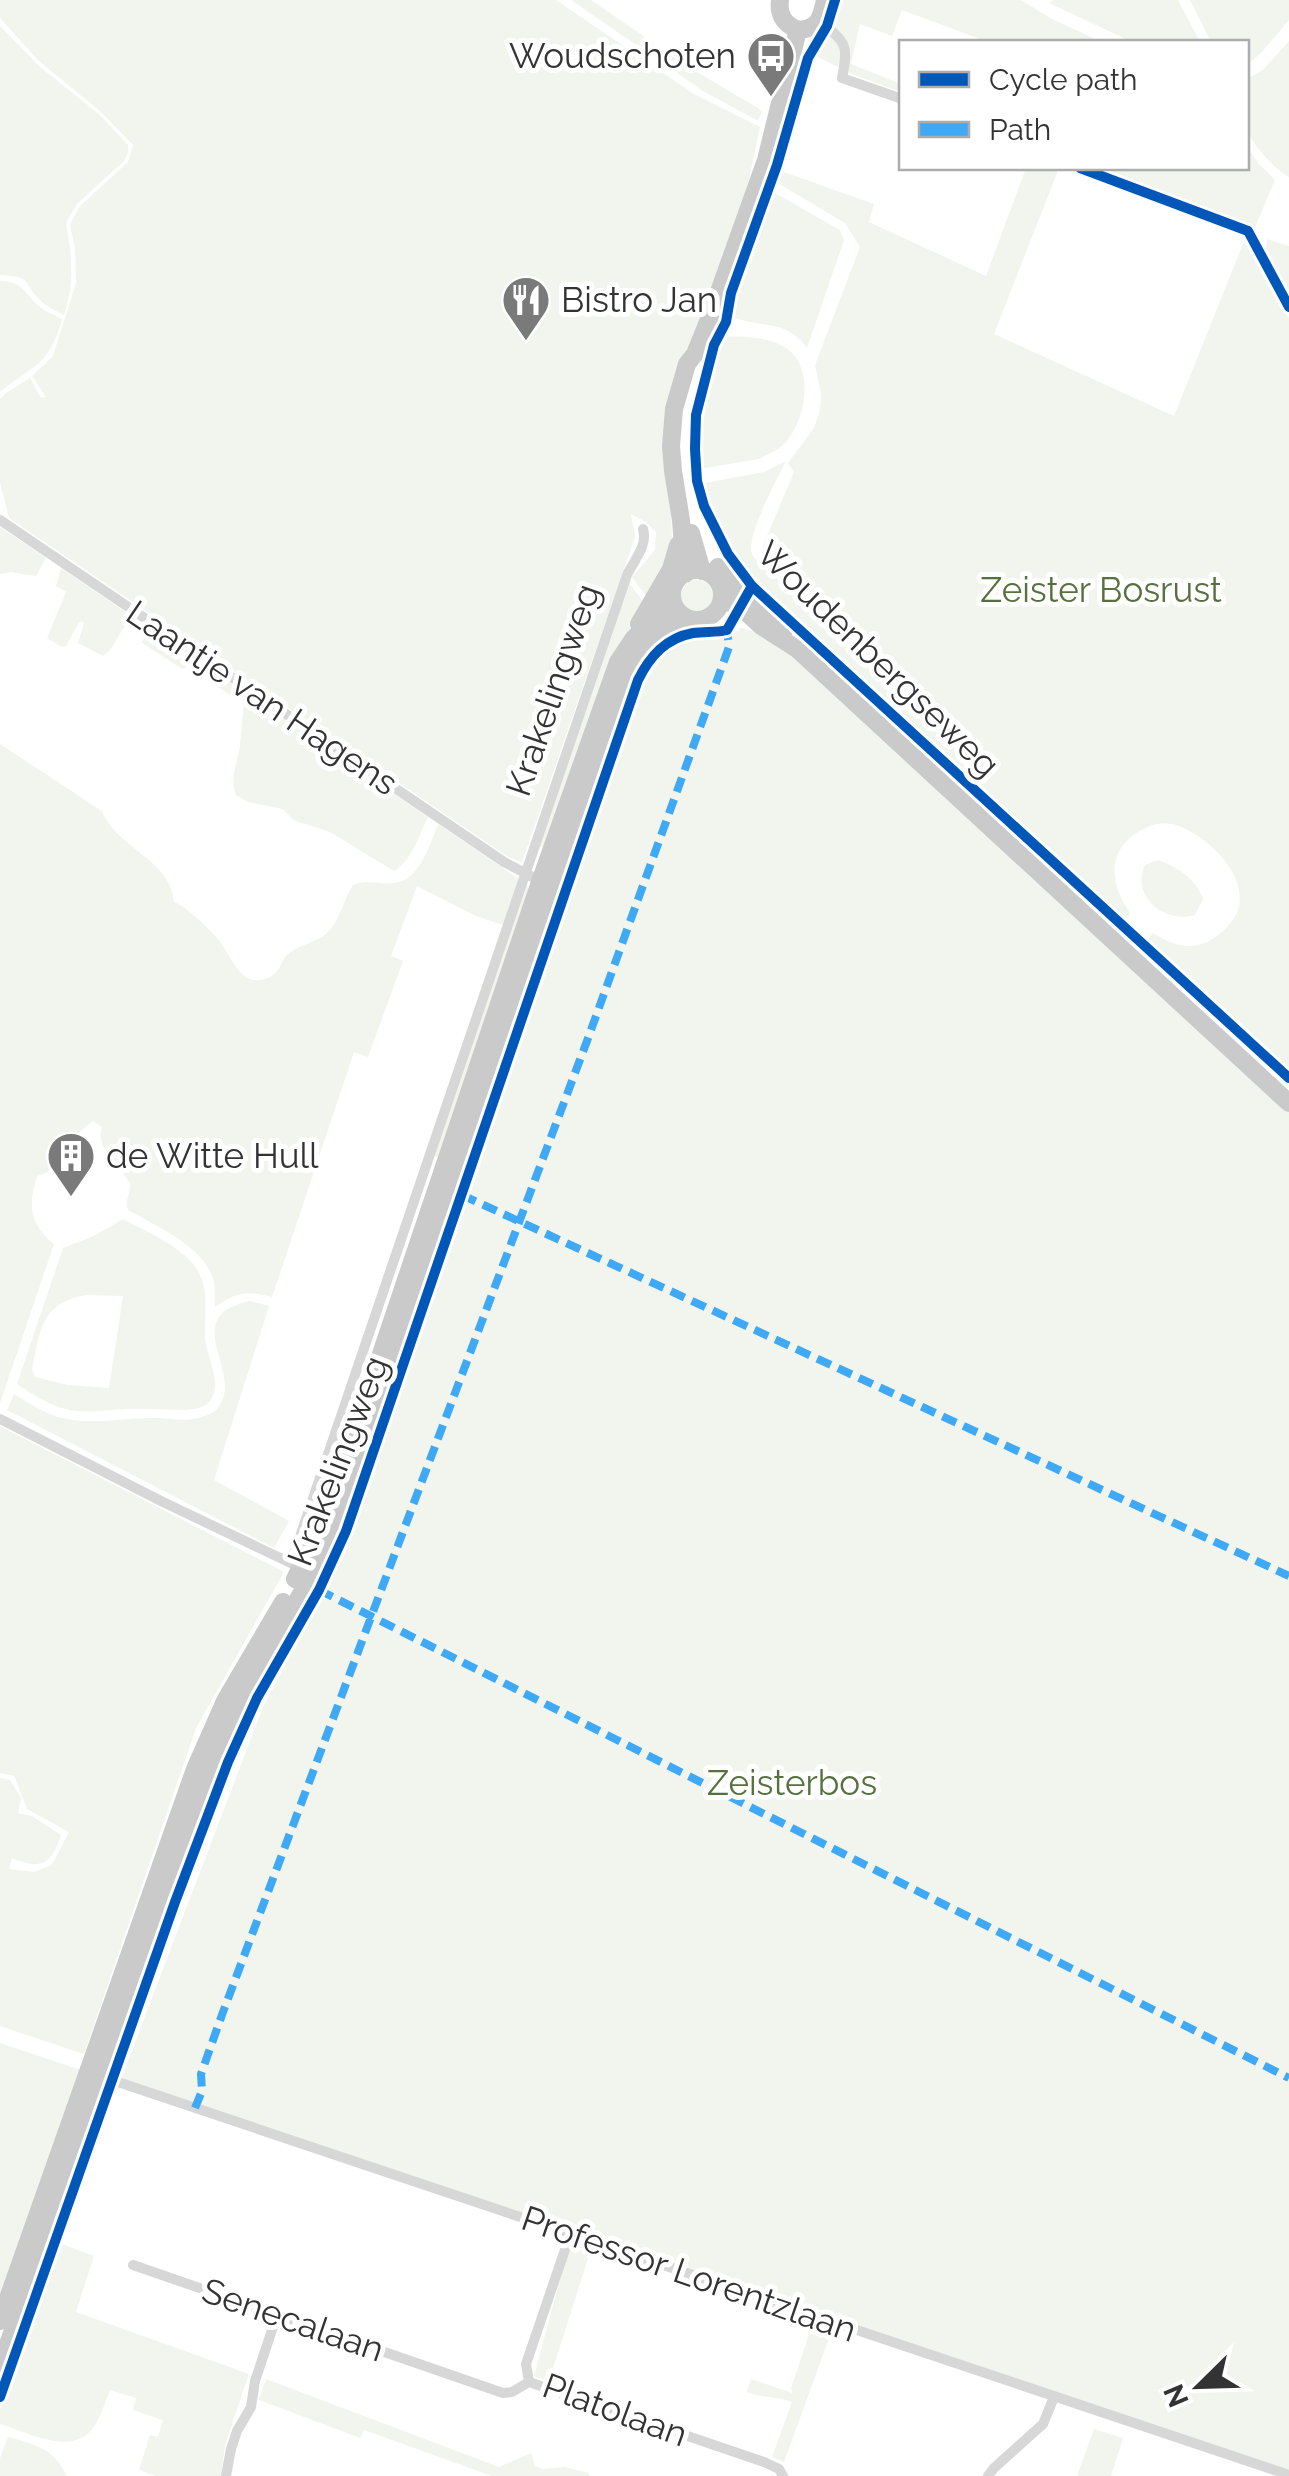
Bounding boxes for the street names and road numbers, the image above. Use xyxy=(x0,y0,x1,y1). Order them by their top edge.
street label: Woudenbergseweg xyxy=(749,532,1008,785)
street label: Krakelingweg xyxy=(497,579,608,801)
street label: Laantje van Hagens xyxy=(119,592,405,803)
street label: Krakelingweg xyxy=(279,1350,396,1571)
street label: Professor Lorentzlaan xyxy=(517,2197,862,2350)
street label: Senecalaan xyxy=(197,2269,389,2370)
street label: Platolaan xyxy=(537,2365,693,2455)

